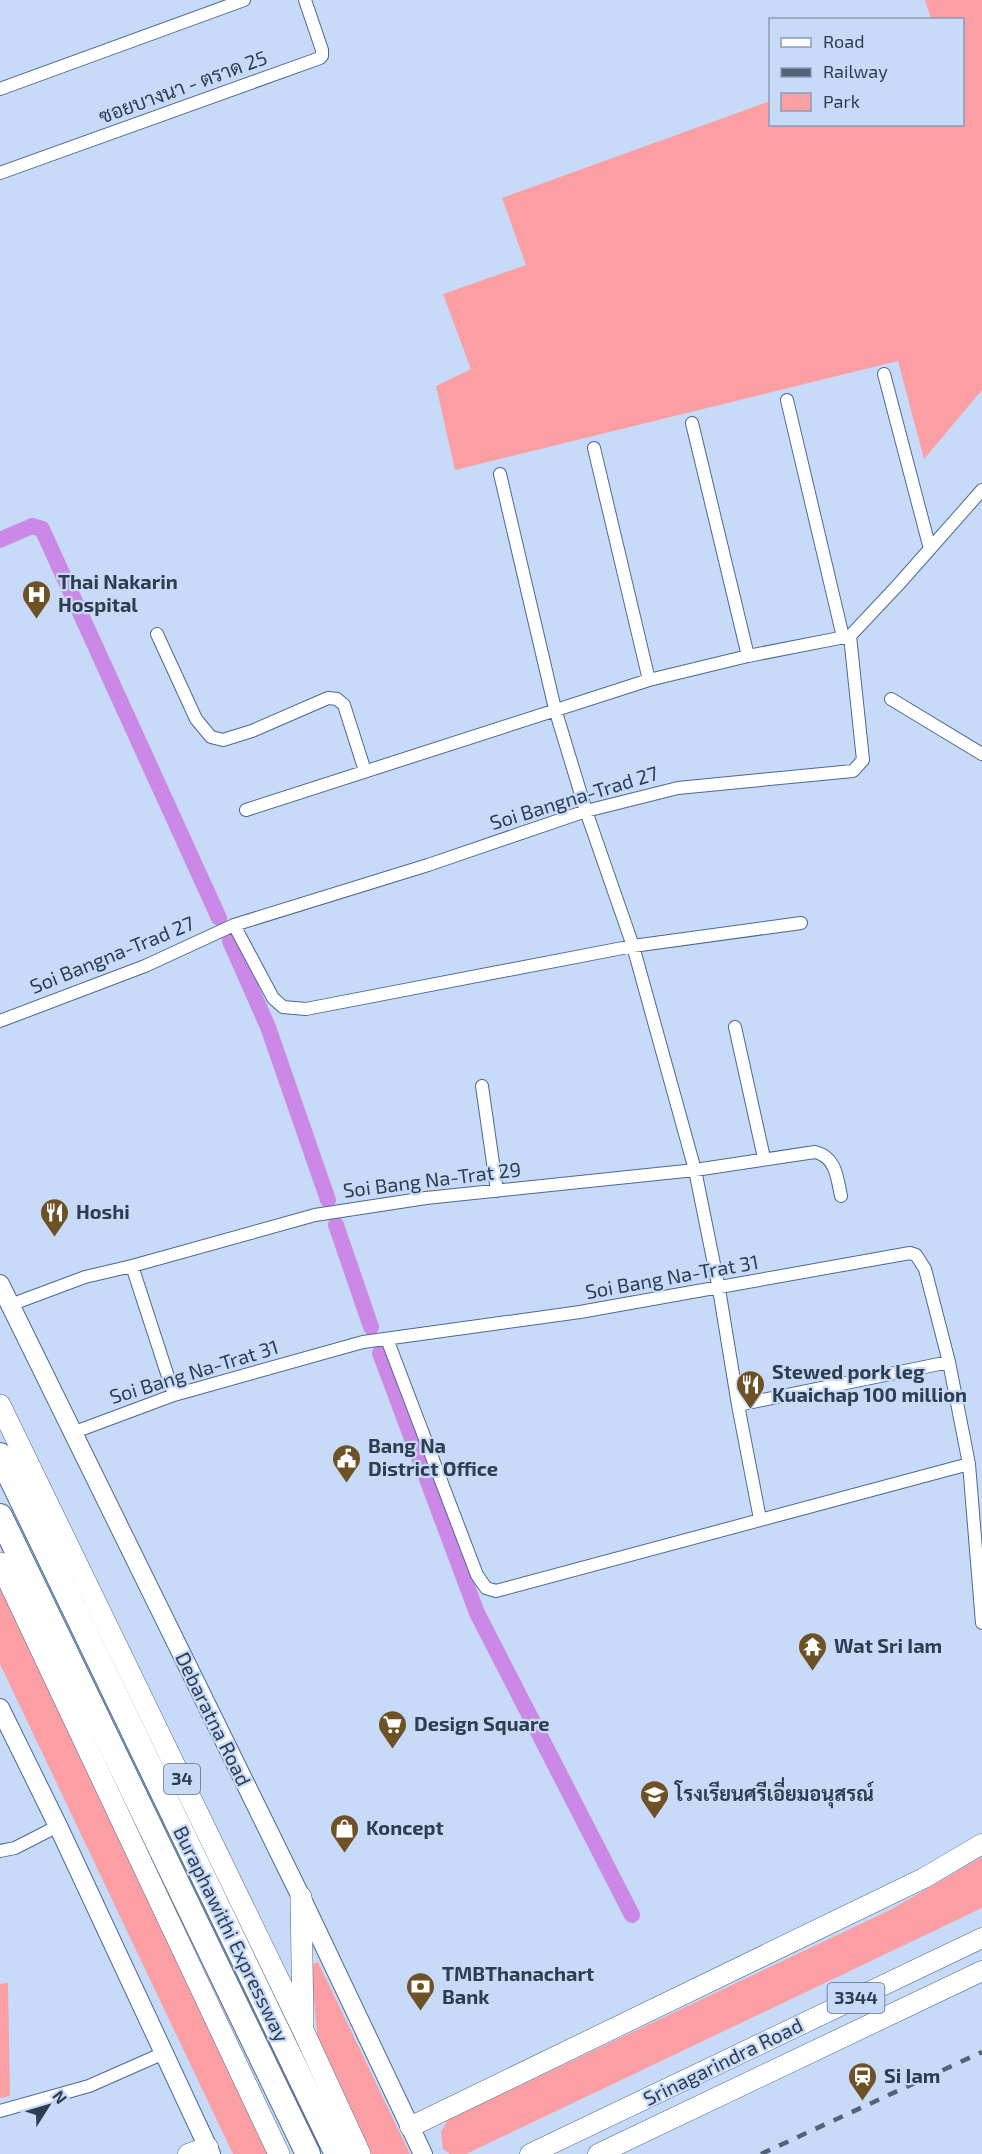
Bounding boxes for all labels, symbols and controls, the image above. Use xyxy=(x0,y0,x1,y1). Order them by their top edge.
legend xyxy=(769,18,964,126)
text: Road xyxy=(823,30,864,52)
street label: ซอยบางนา - ตราด 25 xyxy=(95,44,270,128)
text: Railway xyxy=(823,60,888,82)
text: Park xyxy=(823,90,860,112)
place label: Thai Nakarin Hospital xyxy=(58,569,178,616)
hospital icon: Thai Nakarin Hospital xyxy=(21,578,53,620)
street label: Soi Bangna-Trad 27 xyxy=(487,760,661,834)
street label: Soi Bangna-Trad 27 xyxy=(26,910,197,998)
street label: Soi Bang Na-Trat 29 xyxy=(342,1156,522,1202)
restaurant icon: Hoshi xyxy=(39,1196,71,1238)
place label: Hoshi xyxy=(76,1199,130,1223)
street label: Soi Bang Na-Trat 31 xyxy=(583,1249,760,1303)
street label: Soi Bang Na-Trat 31 xyxy=(106,1334,281,1408)
place label: Stewed pork leg Kuaichap 100 million xyxy=(772,1359,967,1406)
restaurant icon: Stewed pork leg Kuaichap 100 million xyxy=(735,1368,767,1410)
place label: Bang Na District Office xyxy=(368,1433,498,1480)
public building icon: Bang Na District Office xyxy=(331,1442,363,1484)
temple icon: Wat Sri Iam xyxy=(797,1630,829,1672)
place label: Wat Sri Iam xyxy=(834,1633,942,1657)
street label: Debaratna Road xyxy=(171,1648,257,1789)
supermarket icon: Design Square xyxy=(377,1708,409,1750)
place label: Design Square xyxy=(414,1711,550,1735)
road number: 34 xyxy=(164,1764,200,1794)
place label: โรงเรียนศรีเอี่ยมอนุสรณ์ xyxy=(674,1777,875,1809)
school or university icon: โรงเรียนศรีเอี่ยมอนุสรณ์ xyxy=(638,1778,670,1820)
shop icon: Koncept xyxy=(329,1812,361,1854)
place label: Koncept xyxy=(366,1815,444,1839)
street label: Buraphawithi Expressway xyxy=(169,1822,295,2046)
place label: TMBThanachart Bank xyxy=(442,1961,594,2008)
bank icon: TMBThanachart Bank xyxy=(405,1970,437,2012)
road number: 3344 xyxy=(828,1983,884,2013)
street label: Srinagarindra Road xyxy=(639,2012,806,2110)
station icon: Si Iam xyxy=(847,2060,879,2102)
place label: Si Iam xyxy=(884,2063,940,2087)
north arrow xyxy=(18,2076,78,2136)
text: N xyxy=(49,2086,71,2107)

